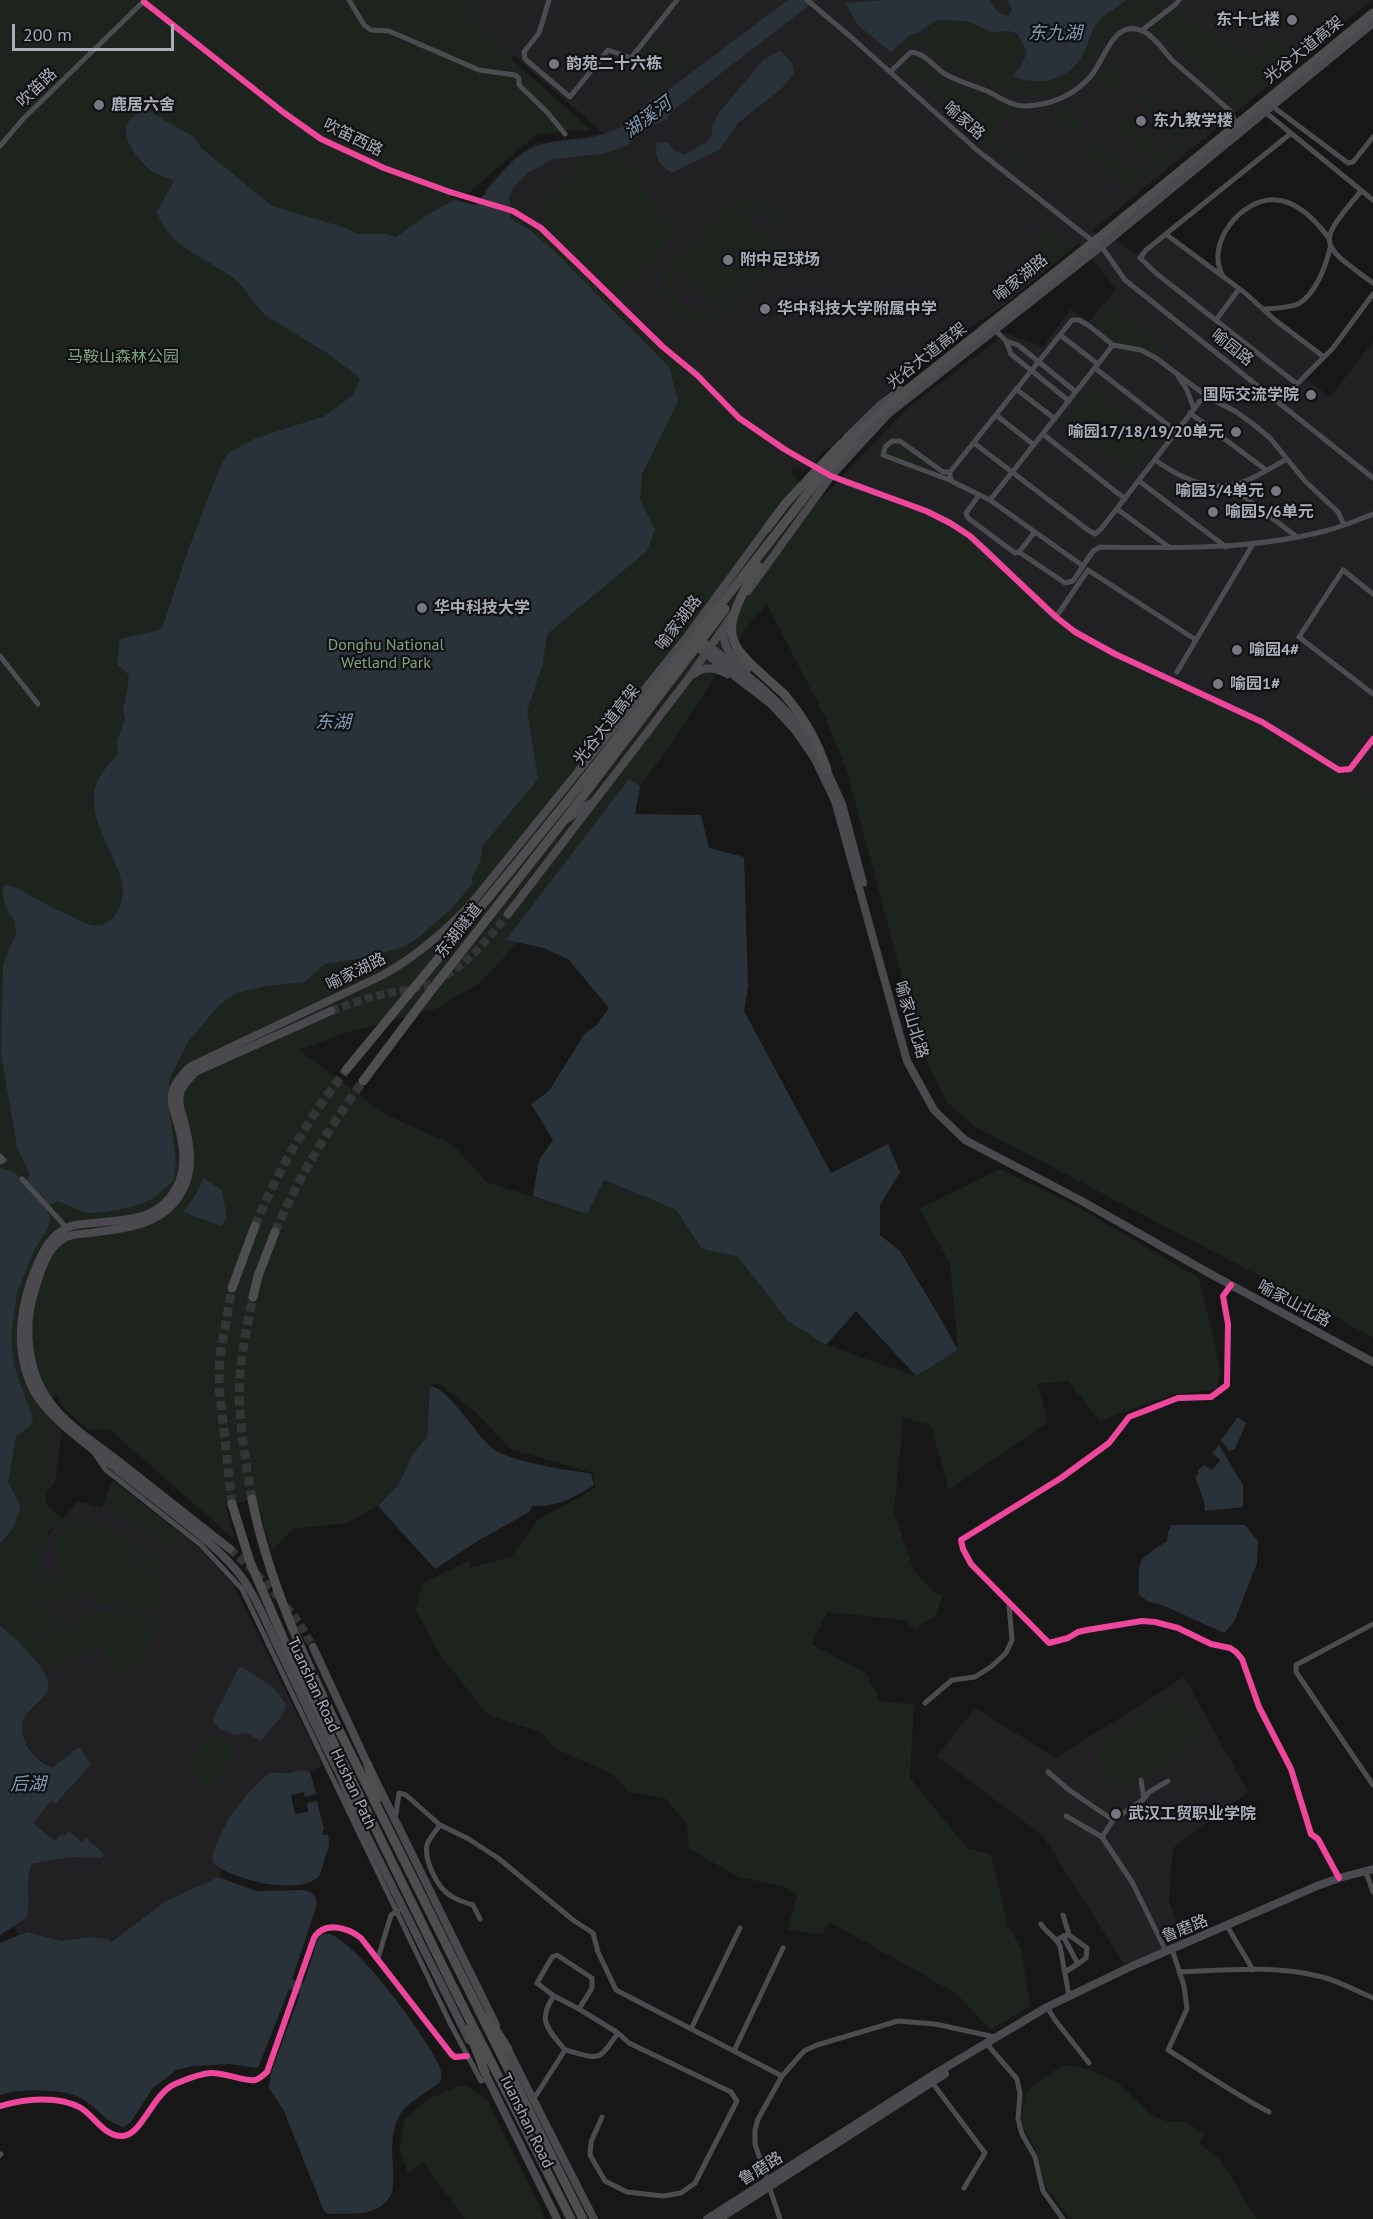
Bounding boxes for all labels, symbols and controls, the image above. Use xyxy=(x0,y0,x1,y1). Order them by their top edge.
place label: 东十七楼 xyxy=(1216,10,1280,30)
scale bar xyxy=(15,12,177,50)
street label: 光谷大道高架 xyxy=(1261,12,1347,88)
marker: 东十七楼 xyxy=(1285,13,1299,27)
text: 200 m xyxy=(23,23,72,46)
water label: 东九湖 xyxy=(1028,23,1082,45)
place label: 韵苑二十六栋 xyxy=(566,54,662,74)
marker: 韵苑二十六栋 xyxy=(547,57,561,71)
street label: 吹笛路 xyxy=(13,64,61,112)
water label: 湖溪河 xyxy=(620,93,676,143)
place label: 鹿居六舍 xyxy=(111,95,175,115)
marker: 鹿居六舍 xyxy=(92,98,106,112)
street label: 喻家路 xyxy=(940,98,988,144)
place label: 东九教学楼 xyxy=(1153,111,1233,131)
marker: 东九教学楼 xyxy=(1134,114,1148,128)
street label: 吹笛西路 xyxy=(320,115,386,161)
place label: 附中足球场 xyxy=(740,250,820,270)
street label: 喻家湖路 xyxy=(990,250,1052,306)
marker: 附中足球场 xyxy=(721,253,735,267)
place label: 华中科技大学附属中学 xyxy=(777,299,937,319)
marker: 华中科技大学附属中学 xyxy=(758,302,772,316)
street label: 光谷大道高架 xyxy=(883,319,971,393)
street label: 喻园路 xyxy=(1207,326,1257,370)
park label: 马鞍山森林公园 xyxy=(67,347,179,367)
place label: 国际交流学院 xyxy=(1203,385,1299,405)
marker: 国际交流学院 xyxy=(1304,388,1318,402)
place label: 喻园17/18/19/20单元 xyxy=(1068,422,1224,442)
marker: 喻园17/18/19/20单元 xyxy=(1229,425,1243,439)
place label: 喻园3/4单元 xyxy=(1175,481,1264,501)
marker: 喻园3/4单元 xyxy=(1269,484,1283,498)
place label: 喻园5/6单元 xyxy=(1225,502,1314,522)
marker: 喻园5/6单元 xyxy=(1206,505,1220,519)
street label: 喻家湖路 xyxy=(652,592,706,654)
place label: 华中科技大学 xyxy=(434,598,530,618)
marker: 华中科技大学 xyxy=(415,601,429,615)
park label: Donghu National Wetland Park xyxy=(328,635,444,673)
place label: 喻园4# xyxy=(1249,640,1299,660)
marker: 喻园4# xyxy=(1230,643,1244,657)
place label: 喻园1# xyxy=(1230,674,1280,694)
marker: 喻园1# xyxy=(1211,677,1225,691)
street label: 光谷大道高架 xyxy=(570,681,644,769)
water label: 东湖 xyxy=(315,712,351,734)
street label: 东湖隧道 xyxy=(432,900,486,962)
street label: 喻家湖路 xyxy=(323,949,389,995)
street label: 喻家山北路 xyxy=(890,979,932,1061)
street label: 喻家山北路 xyxy=(1254,1277,1334,1331)
street label: Tuanshan Road xyxy=(283,1634,343,1736)
street label: Hushan Path xyxy=(326,1746,380,1832)
water label: 后湖 xyxy=(10,1774,46,1796)
place label: 武汉工贸职业学院 xyxy=(1128,1804,1256,1824)
marker: 武汉工贸职业学院 xyxy=(1109,1807,1123,1821)
street label: 鲁磨路 xyxy=(1159,1911,1211,1947)
street label: Tuanshan Road xyxy=(495,2071,557,2171)
street label: 鲁磨路 xyxy=(736,2148,786,2190)

